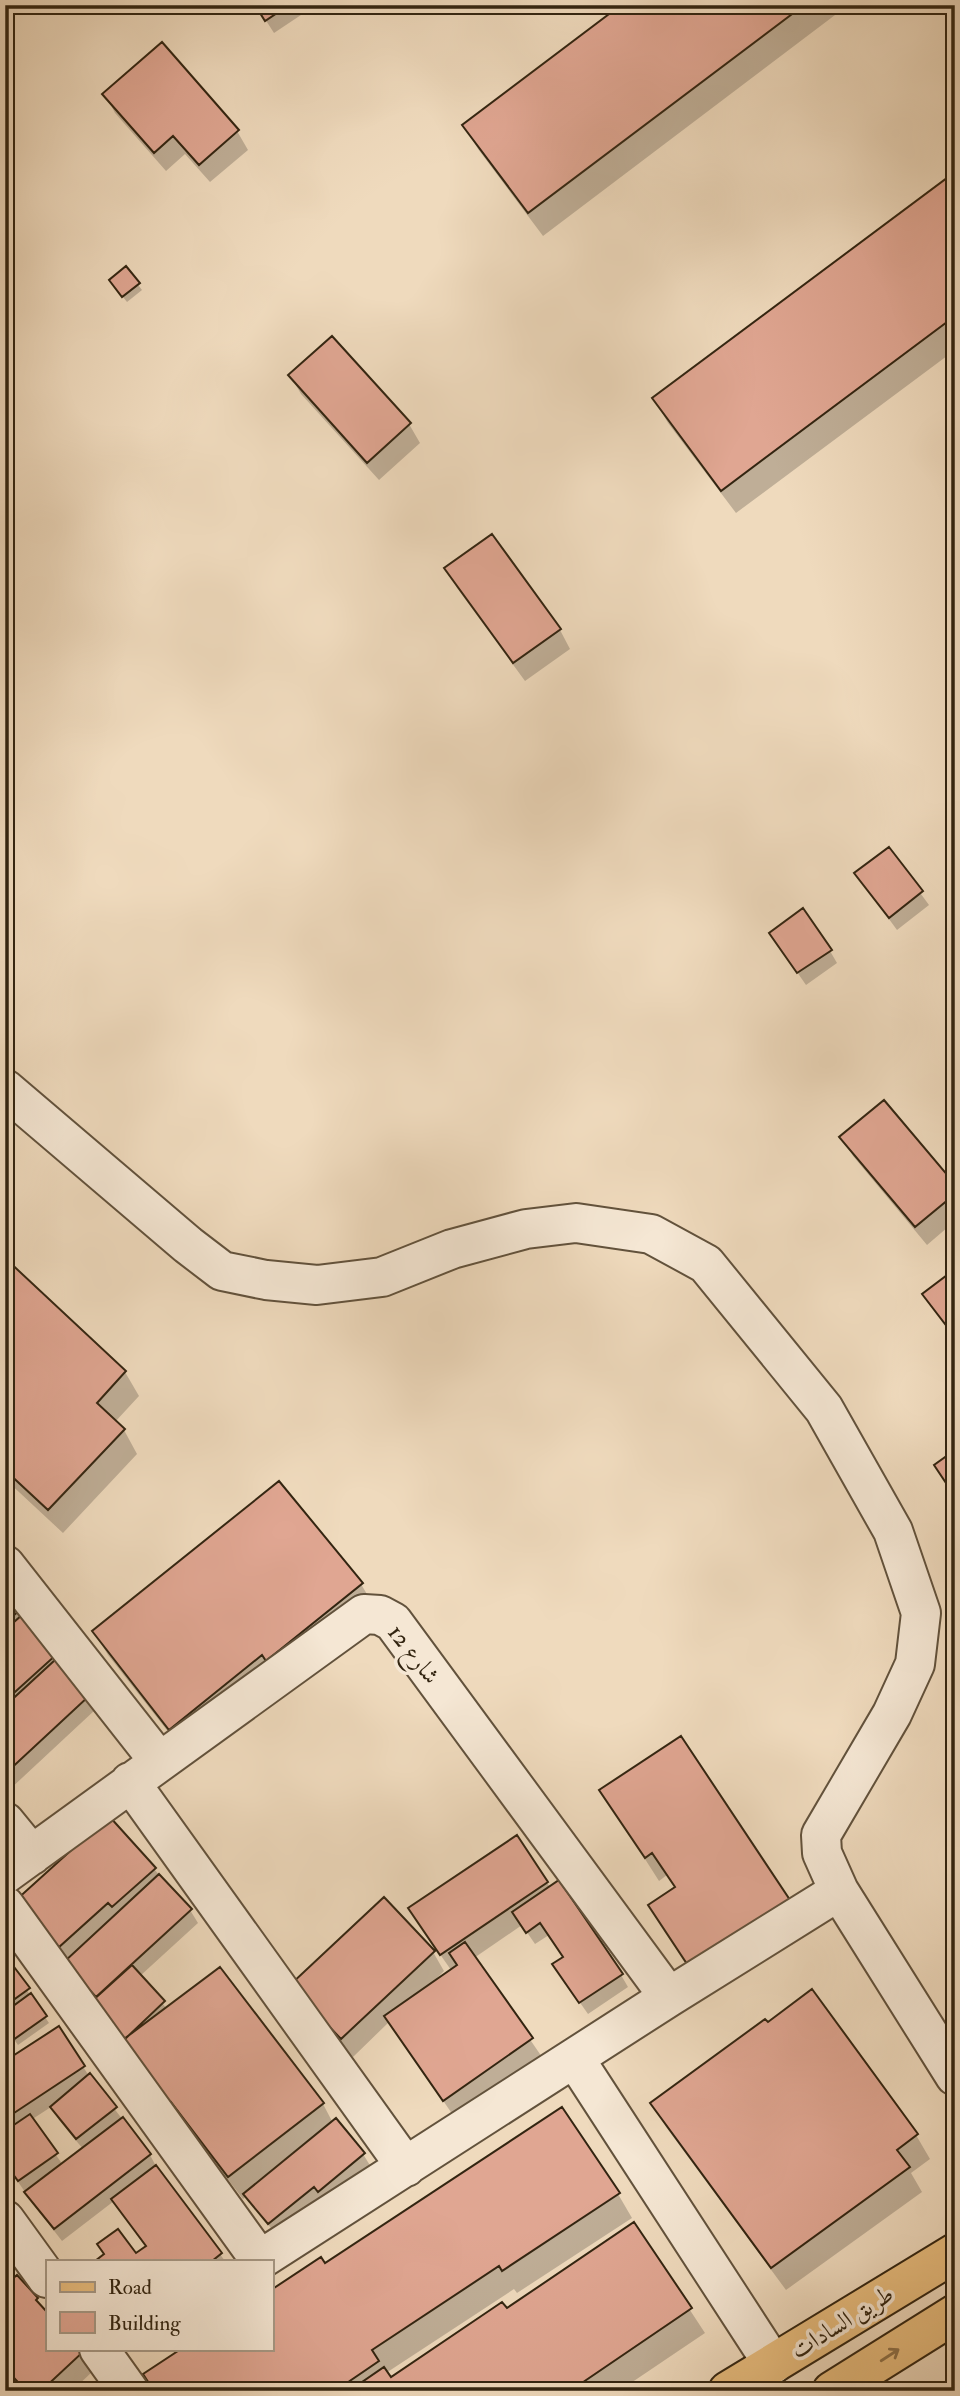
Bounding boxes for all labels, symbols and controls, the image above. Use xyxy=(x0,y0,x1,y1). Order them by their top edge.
street label: شارع 12 xyxy=(377,1618,447,1693)
legend xyxy=(46,2260,273,2350)
text: Road xyxy=(108,2274,153,2301)
street label: طريق السادات xyxy=(785,2279,900,2366)
text: Building xyxy=(108,2310,181,2337)
one-way arrow xyxy=(880,2348,900,2362)

